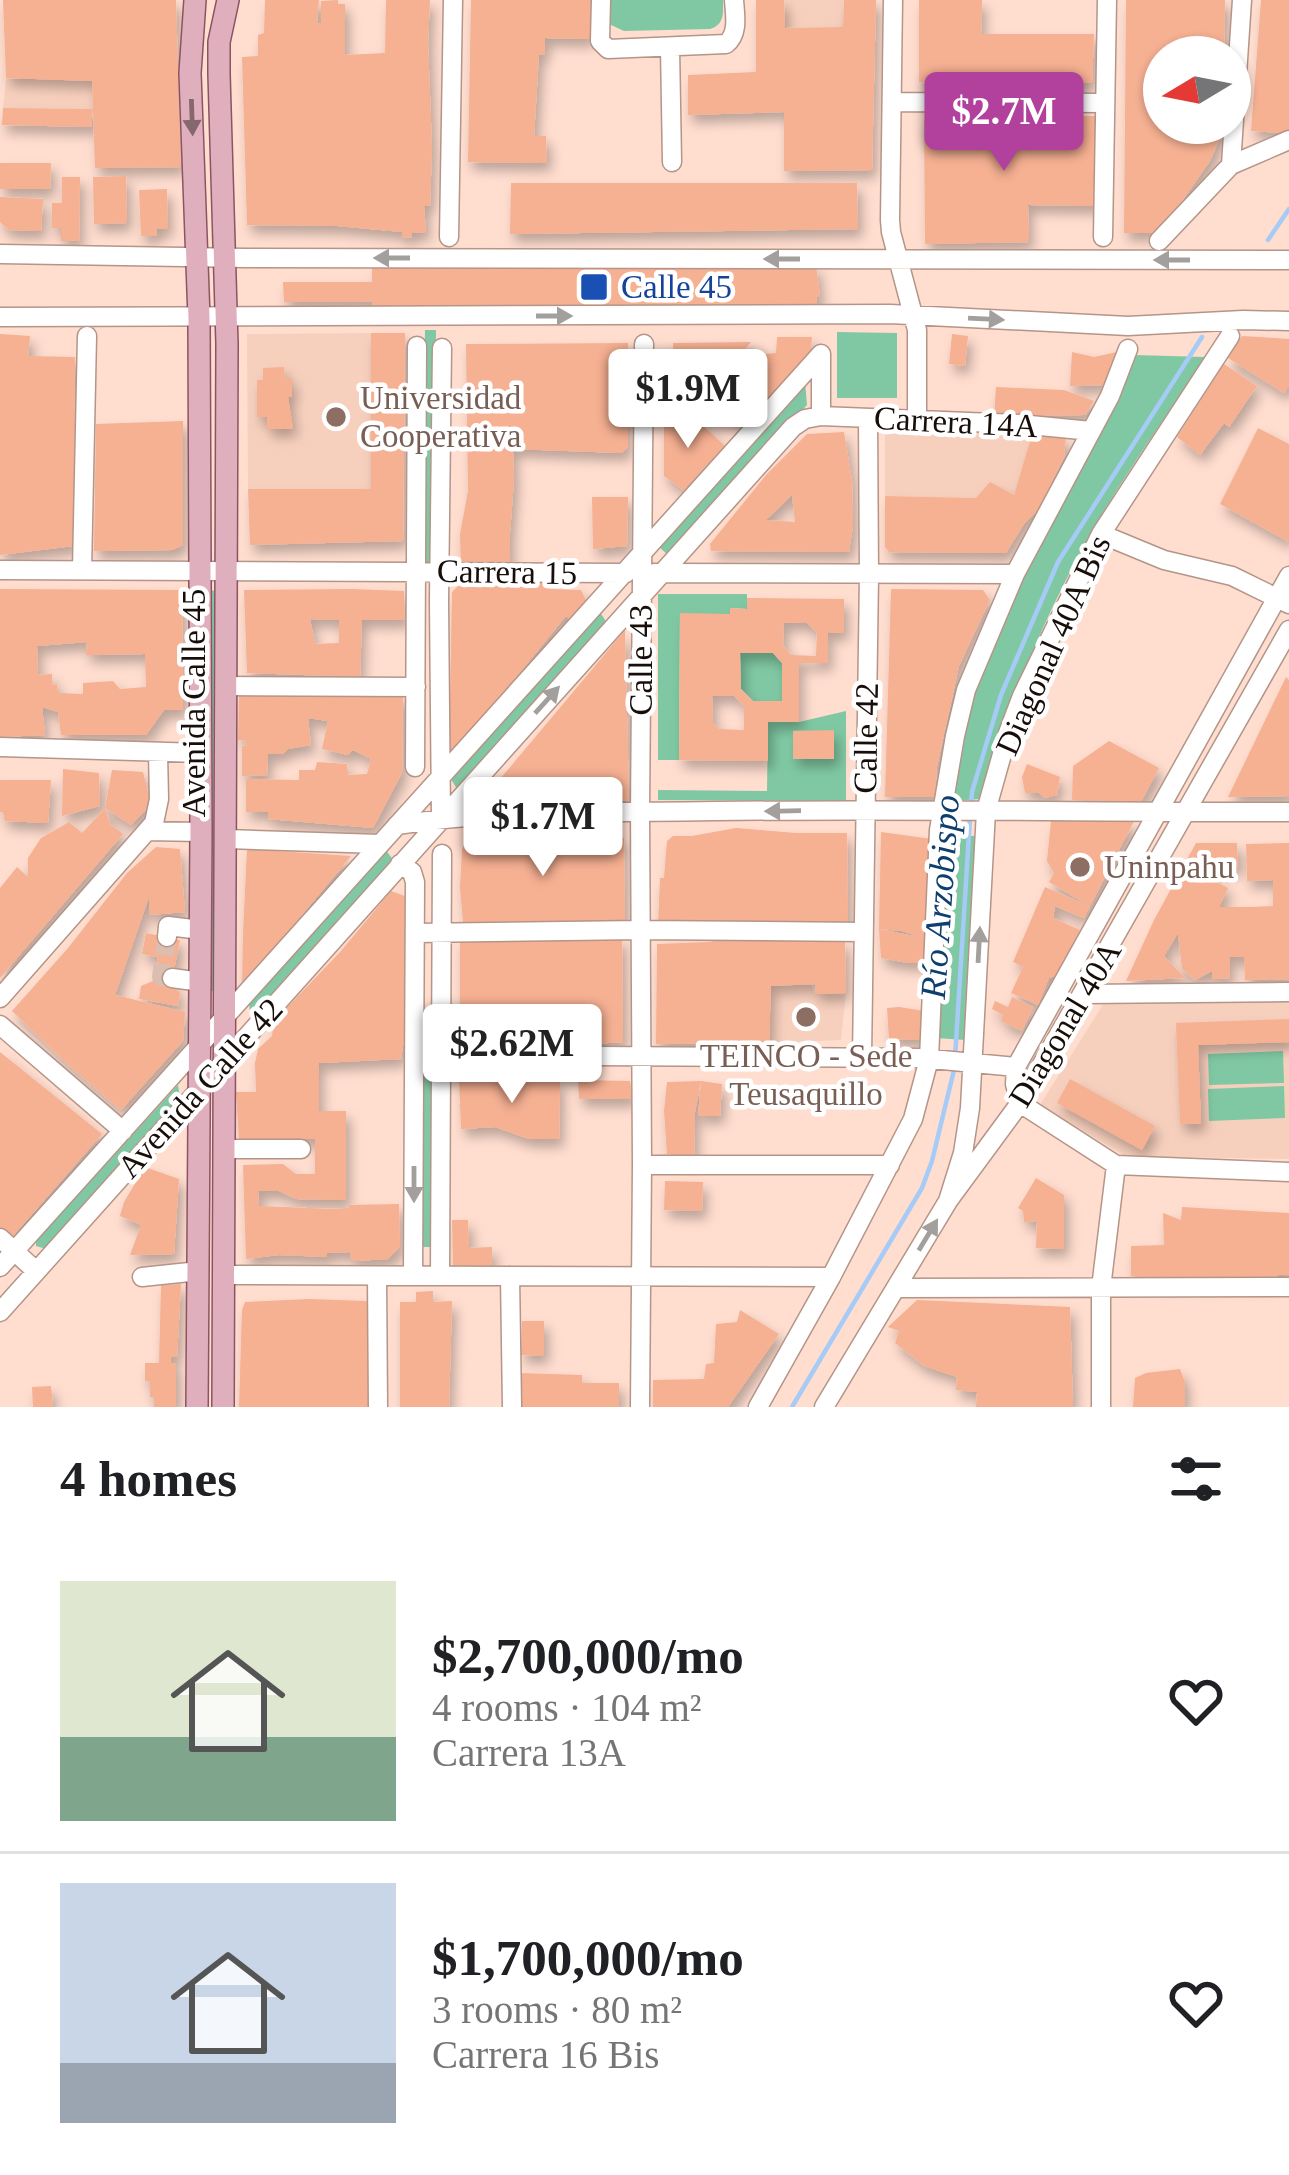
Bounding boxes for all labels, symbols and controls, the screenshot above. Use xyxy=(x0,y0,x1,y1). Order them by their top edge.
north arrow xyxy=(1143,36,1251,144)
map controls xyxy=(1143,36,1251,144)
pin: $2.7M xyxy=(920,72,1088,174)
text: $2.7M xyxy=(951,89,1057,132)
one-way arrow xyxy=(183,99,202,137)
one-way arrow xyxy=(372,248,410,268)
one-way arrow xyxy=(762,249,800,269)
one-way arrow xyxy=(1152,250,1190,270)
place label: Calle 45 xyxy=(621,269,732,305)
marker: Calle 45 xyxy=(578,271,610,303)
one-way arrow xyxy=(536,306,574,326)
one-way arrow xyxy=(968,310,1006,329)
pin: $1.9M xyxy=(604,349,772,451)
text: $1.9M xyxy=(635,366,741,409)
place label: Universidad Cooperativa xyxy=(360,380,522,454)
street label: Carrera 14A xyxy=(873,400,1039,444)
marker: Universidad Cooperativa xyxy=(323,404,349,430)
street label: Diagonal 40A Bis xyxy=(988,530,1118,760)
street label: Carrera 15 xyxy=(437,553,577,591)
street label: Avenida Calle 45 xyxy=(176,589,212,817)
street label: Calle 43 xyxy=(623,605,659,715)
street label: Calle 42 xyxy=(847,682,885,794)
one-way arrow xyxy=(533,685,560,714)
pin: $1.7M xyxy=(459,777,627,879)
text: $1.7M xyxy=(490,794,596,837)
water label: Río Arzobispo xyxy=(913,794,967,1001)
one-way arrow xyxy=(763,801,801,820)
place label: Uninpahu xyxy=(1104,849,1234,885)
marker: Uninpahu xyxy=(1067,854,1093,880)
one-way arrow xyxy=(970,925,989,963)
street label: Diagonal 40A xyxy=(1002,935,1128,1113)
street label: Avenida Calle 42 xyxy=(110,991,290,1185)
pin: $2.62M xyxy=(414,1004,610,1106)
marker: TEINCO - Sede Teusaquillo xyxy=(793,1004,819,1030)
text: $2.62M xyxy=(450,1021,574,1064)
place label: TEINCO - Sede Teusaquillo xyxy=(700,1038,912,1112)
one-way arrow xyxy=(404,1166,424,1204)
one-way arrow xyxy=(916,1218,937,1252)
icon: filters xyxy=(1163,1446,1229,1512)
text: 4 homes xyxy=(60,1451,237,1507)
text: $2,700,000/mo xyxy=(432,1628,744,1684)
icon: home xyxy=(156,1629,300,1773)
icon: heart xyxy=(1163,1668,1229,1734)
text: 4 rooms · 104 m² xyxy=(432,1686,702,1729)
text: Carrera 13A xyxy=(432,1731,626,1774)
text: $1,700,000/mo xyxy=(432,1930,744,1986)
icon: home xyxy=(156,1931,300,2075)
icon: heart xyxy=(1163,1970,1229,2036)
text: 3 rooms · 80 m² xyxy=(432,1988,682,2031)
text: Carrera 16 Bis xyxy=(432,2033,659,2076)

